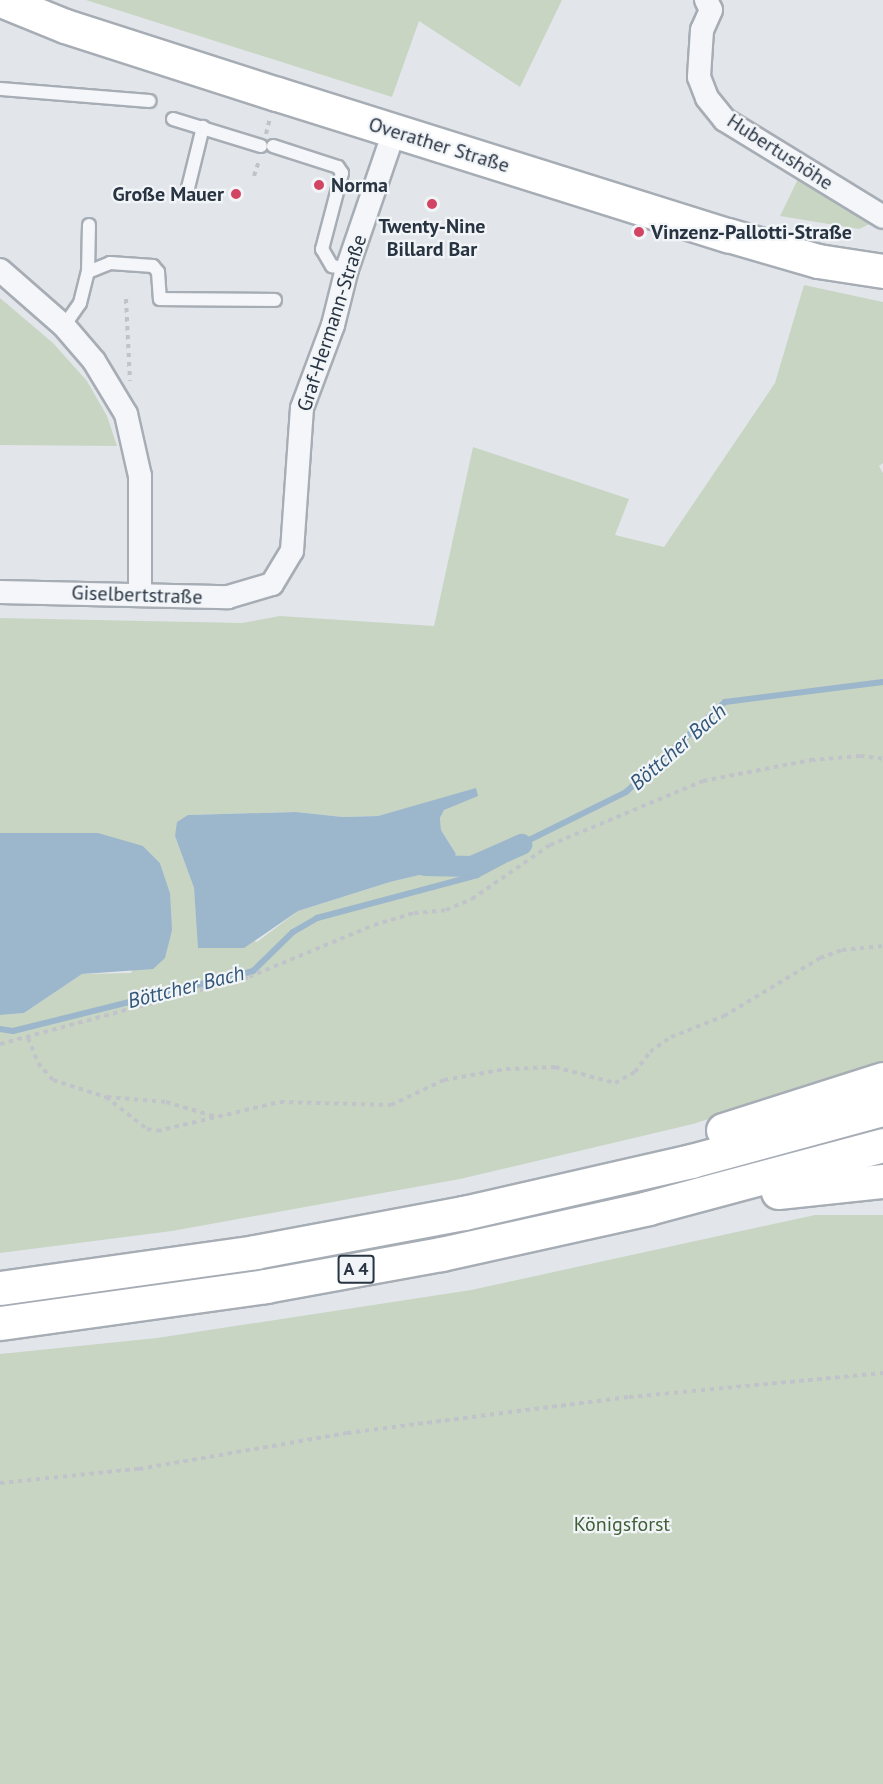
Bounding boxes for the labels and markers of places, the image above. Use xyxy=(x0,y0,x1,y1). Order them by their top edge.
place label: Norma xyxy=(331,173,388,197)
marker: Norma xyxy=(312,178,326,192)
place label: Große Mauer xyxy=(112,182,224,206)
marker: Große Mauer xyxy=(229,187,243,201)
marker: Twenty-Nine Billard Bar xyxy=(425,197,439,211)
place label: Twenty-Nine Billard Bar xyxy=(379,214,485,261)
place label: Vinzenz-Pallotti-Straße xyxy=(651,220,852,244)
marker: Vinzenz-Pallotti-Straße xyxy=(632,225,646,239)

